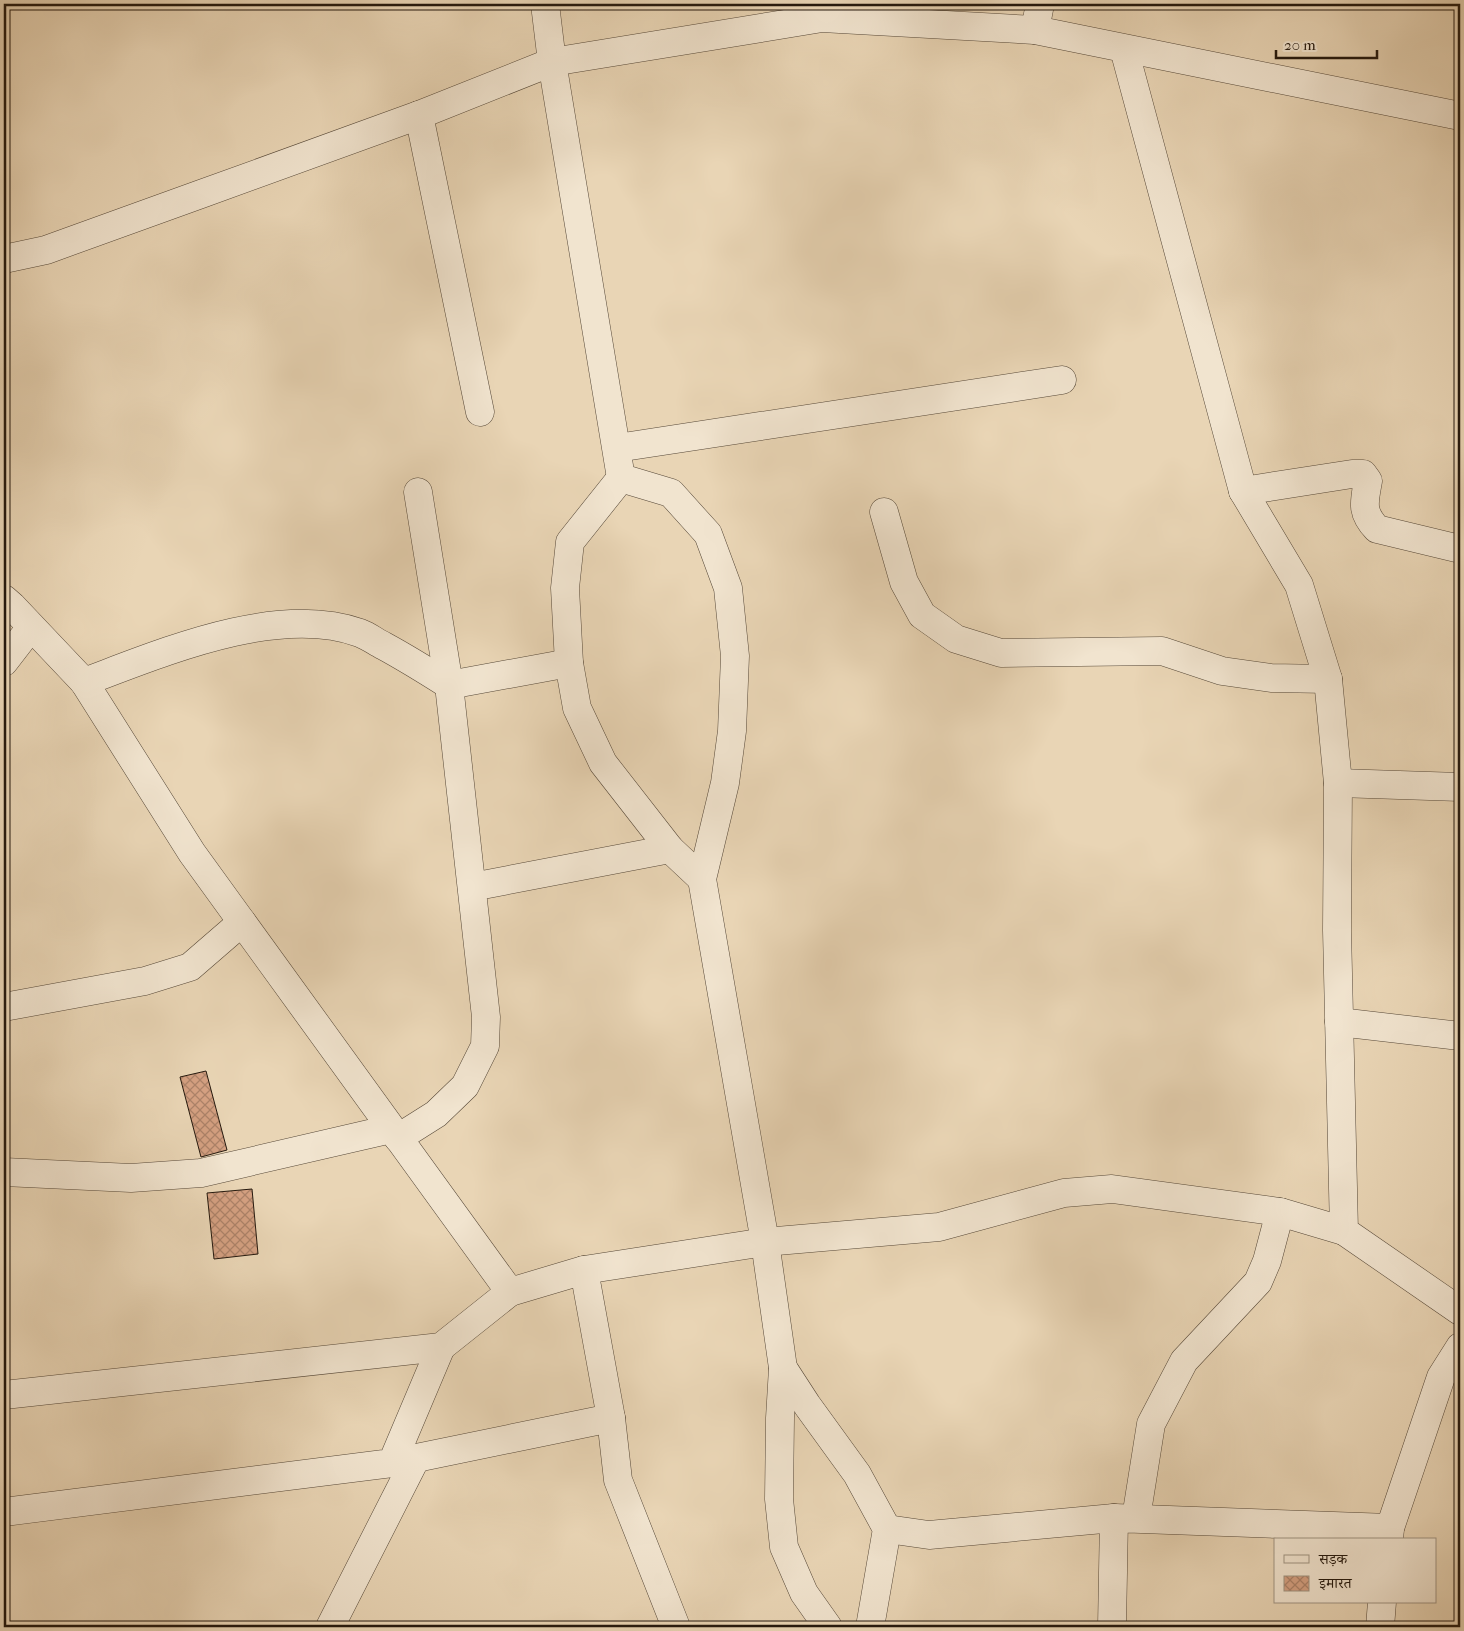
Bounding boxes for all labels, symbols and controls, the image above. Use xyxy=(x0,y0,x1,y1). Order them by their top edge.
scale bar xyxy=(1276,28,1378,60)
text: 20 m xyxy=(1284,36,1316,54)
legend xyxy=(1274,1538,1436,1604)
text: सड़क xyxy=(1318,1550,1348,1568)
text: इमारत xyxy=(1318,1574,1353,1592)

